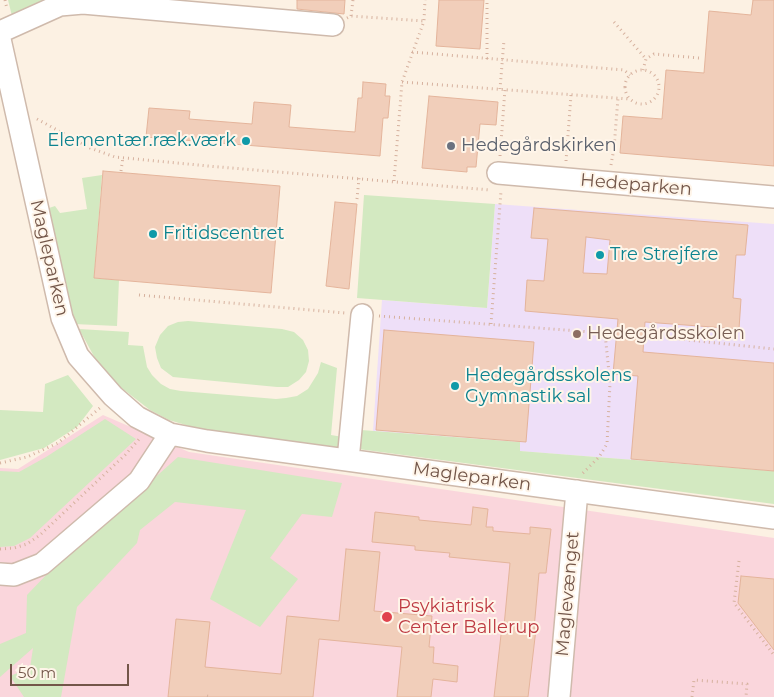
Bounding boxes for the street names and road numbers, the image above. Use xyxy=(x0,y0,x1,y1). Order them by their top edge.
street label: Hedeparken xyxy=(579,169,693,201)
street label: Magleparken xyxy=(25,198,73,318)
street label: Magleparken xyxy=(412,458,532,496)
street label: Maglevænget xyxy=(552,531,584,657)

